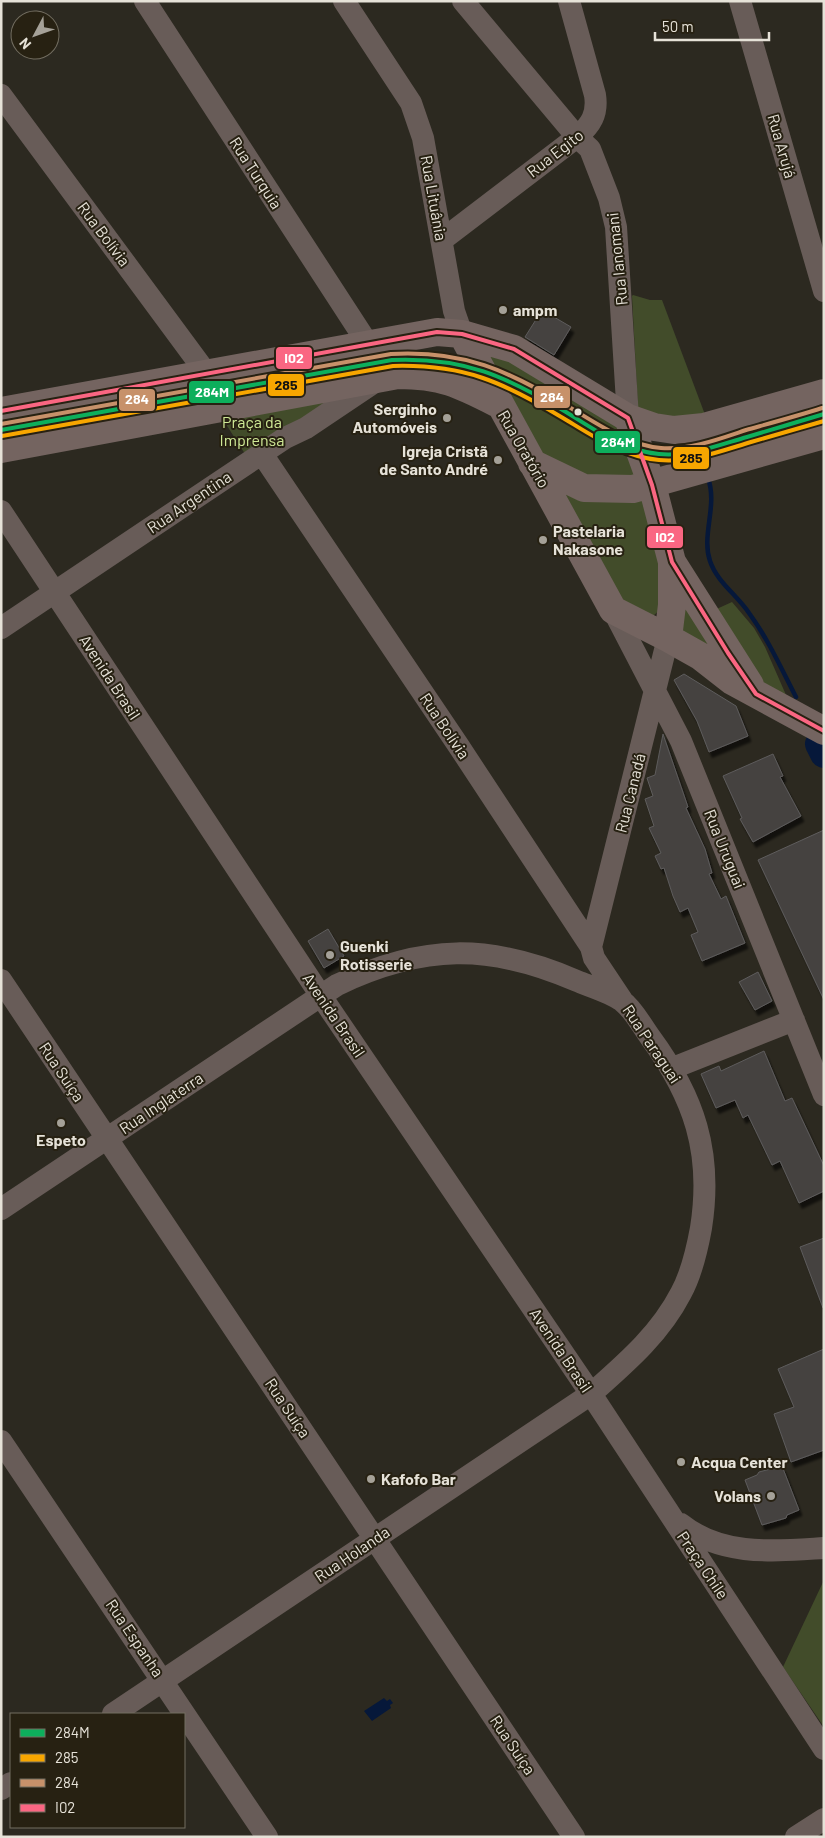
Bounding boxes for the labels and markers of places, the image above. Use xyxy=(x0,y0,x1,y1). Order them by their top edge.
place label: ampm xyxy=(513,300,557,319)
marker: ampm xyxy=(497,304,509,316)
place label: Serginho Automóveis xyxy=(352,399,437,436)
unlabelled marker xyxy=(573,407,583,417)
marker: Serginho Automóveis xyxy=(441,412,453,424)
place label: Igreja Cristã de Santo André xyxy=(379,441,488,478)
marker: Igreja Cristã de Santo André xyxy=(492,454,504,466)
place label: Pastelaria Nakasone xyxy=(553,521,625,558)
marker: Pastelaria Nakasone xyxy=(537,534,549,546)
place label: Guenki Rotisserie xyxy=(340,936,412,973)
marker: Guenki Rotisserie xyxy=(324,949,336,961)
marker: Espeto xyxy=(55,1117,67,1129)
place label: Espeto xyxy=(36,1130,86,1149)
place label: Acqua Center xyxy=(691,1452,788,1471)
marker: Acqua Center xyxy=(675,1456,687,1468)
place label: Kafofo Bar xyxy=(381,1469,456,1488)
marker: Kafofo Bar xyxy=(365,1473,377,1485)
place label: Volans xyxy=(714,1486,761,1505)
marker: Volans xyxy=(765,1490,777,1502)

